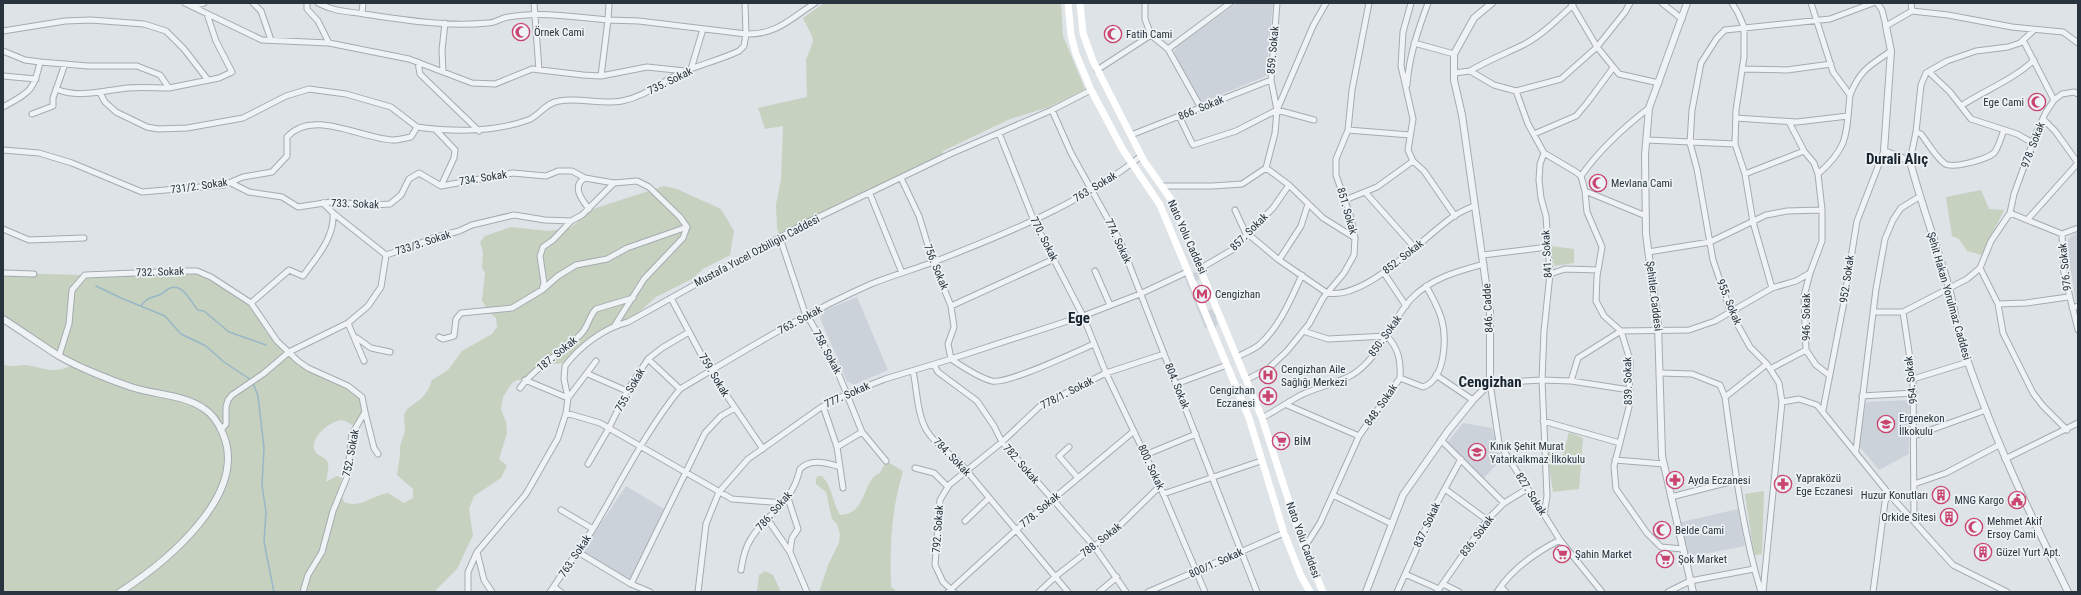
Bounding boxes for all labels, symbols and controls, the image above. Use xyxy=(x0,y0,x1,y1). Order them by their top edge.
mosque icon: Örnek Cami xyxy=(511,22,531,42)
mosque icon: Fatih Cami xyxy=(1103,24,1123,44)
street label: 859. Sokak xyxy=(1264,25,1282,75)
place label: Örnek Cami xyxy=(534,26,584,39)
place label: Fatih Cami xyxy=(1126,28,1172,41)
street label: 735. Sokak xyxy=(646,65,695,97)
mosque icon: Ege Cami xyxy=(2027,92,2047,112)
street label: 866. Sokak xyxy=(1176,93,1226,123)
place label: Ege Cami xyxy=(1983,96,2024,109)
street label: 978. Sokak xyxy=(2018,120,2048,170)
district label: Durali Alıç xyxy=(1866,150,1928,168)
street label: 734. Sokak xyxy=(458,168,508,188)
street label: 763. Sokak xyxy=(1071,169,1119,205)
mosque icon: Mevlana Cami xyxy=(1588,173,1608,193)
street label: 731/2. Sokak xyxy=(170,176,228,196)
place label: Mevlana Cami xyxy=(1611,177,1672,190)
street label: 851. Sokak xyxy=(1334,186,1360,236)
street label: 733. Sokak xyxy=(331,197,379,211)
street label: Nato Yolu Caddesi xyxy=(1165,198,1209,276)
street label: 857. Sokak xyxy=(1227,210,1271,254)
street label: Mustafa Yucel Ozbiligin Caddesi xyxy=(692,212,822,290)
street label: 770. Sokak xyxy=(1027,215,1061,263)
street label: 774. Sokak xyxy=(1102,216,1134,266)
street label: 733/3. Sokak xyxy=(394,228,452,258)
street label: 841. Sokak xyxy=(1539,230,1555,278)
street label: Şehit Hakan Yorulmaz Caddesi xyxy=(1924,230,1974,362)
street label: 852. Sokak xyxy=(1380,237,1426,277)
street label: 756. Sokak xyxy=(921,242,951,292)
street label: 976. Sokak xyxy=(2056,242,2074,292)
street label: 952. Sokak xyxy=(1837,254,1857,304)
street label: Şehitler Caddesi xyxy=(1643,260,1665,332)
street label: 732. Sokak xyxy=(136,265,184,279)
street label: 955. Sokak xyxy=(1714,277,1744,327)
street label: 846. Cadde xyxy=(1480,283,1496,333)
metro station icon: Cengizhan xyxy=(1192,284,1212,304)
place label: Cengizhan xyxy=(1215,288,1260,301)
street label: 946. Sokak xyxy=(1800,293,1813,341)
street label: 763. Sokak xyxy=(776,303,824,337)
district label: Ege xyxy=(1068,309,1090,327)
street label: 850. Sokak xyxy=(1366,313,1404,359)
street label: 758. Sokak xyxy=(810,328,844,376)
street label: 187. Sokak xyxy=(534,334,580,374)
street label: 759. Sokak xyxy=(696,351,732,399)
street label: 954. Sokak xyxy=(1902,355,1920,405)
street label: 839. Sokak xyxy=(1621,357,1635,405)
street label: 804. Sokak xyxy=(1162,361,1192,411)
place label: Cengizhan Aile Sağlığı Merkezi xyxy=(1281,363,1347,389)
hospital icon: Cengizhan Aile Sağlığı Merkezi xyxy=(1258,365,1278,385)
street label: 755. Sokak xyxy=(612,366,648,414)
district label: Cengizhan xyxy=(1458,373,1522,391)
street label: 778/1. Sokak xyxy=(1038,374,1096,412)
street label: 777. Sokak xyxy=(822,379,872,411)
street label: 848. Sokak xyxy=(1362,382,1400,428)
place label: Cengizhan Eczanesi xyxy=(1210,384,1255,410)
pharmacy icon: Cengizhan Eczanesi xyxy=(1258,386,1278,406)
place label: Ergenekon İlkokulu xyxy=(1899,412,1945,438)
school or university icon: Ergenekon İlkokulu xyxy=(1876,414,1896,434)
street label: 752. Sokak xyxy=(340,428,362,478)
supermarket icon: BİM xyxy=(1271,431,1291,451)
street label: 784. Sokak xyxy=(931,435,973,479)
place label: BİM xyxy=(1294,435,1311,448)
place label: Kınık Şehit Murat Yatarkalkmaz İlkokulu xyxy=(1490,440,1585,466)
street label: 782. Sokak xyxy=(1000,442,1042,486)
street label: 800. Sokak xyxy=(1135,442,1167,492)
school or university icon: Kınık Şehit Murat Yatarkalkmaz İlkokulu xyxy=(1467,442,1487,462)
street label: 827. Sokak xyxy=(1513,470,1549,518)
pharmacy icon: Ayda Eczanesi xyxy=(1665,470,1685,490)
place label: Yapraközü Ege Eczanesi xyxy=(1796,472,1853,498)
place label: Ayda Eczanesi xyxy=(1688,474,1750,487)
pharmacy icon: Yapraközü Ege Eczanesi xyxy=(1773,474,1793,494)
building icon: Huzur Konutları xyxy=(1931,485,1951,505)
street label: 786. Sokak xyxy=(753,489,795,533)
place label: Huzur Konutları xyxy=(1861,489,1928,502)
street label: 778. Sokak xyxy=(1017,490,1063,530)
public building icon: MNG Kargo xyxy=(2007,490,2027,510)
place label: MNG Kargo xyxy=(1954,494,2004,507)
street label: Nato Yolu Caddesi xyxy=(1283,500,1323,580)
street label: 837. Sokak xyxy=(1411,500,1443,550)
street label: 792. Sokak xyxy=(930,505,946,553)
building icon: Orkide Sitesi xyxy=(1939,507,1959,527)
place label: Orkide Sitesi xyxy=(1881,511,1936,524)
street label: 836. Sokak xyxy=(1457,513,1497,559)
place label: Mehmet Akif Ersoy Cami xyxy=(1987,515,2043,541)
mosque icon: Mehmet Akif Ersoy Cami xyxy=(1964,517,1984,537)
street label: 788. Sokak xyxy=(1078,520,1124,560)
mosque icon: Belde Cami xyxy=(1652,520,1672,540)
place label: Belde Cami xyxy=(1675,524,1724,537)
street label: 763. Sokak xyxy=(556,532,594,580)
building icon: Güzel Yurt Apt. xyxy=(1973,542,1993,562)
supermarket icon: Şahin Market xyxy=(1552,544,1572,564)
street label: 800/1. Sokak xyxy=(1187,545,1245,581)
place label: Güzel Yurt Apt. xyxy=(1996,546,2061,559)
place label: Şahin Market xyxy=(1575,548,1632,561)
supermarket icon: Şok Market xyxy=(1655,549,1675,569)
place label: Şok Market xyxy=(1678,553,1727,566)

